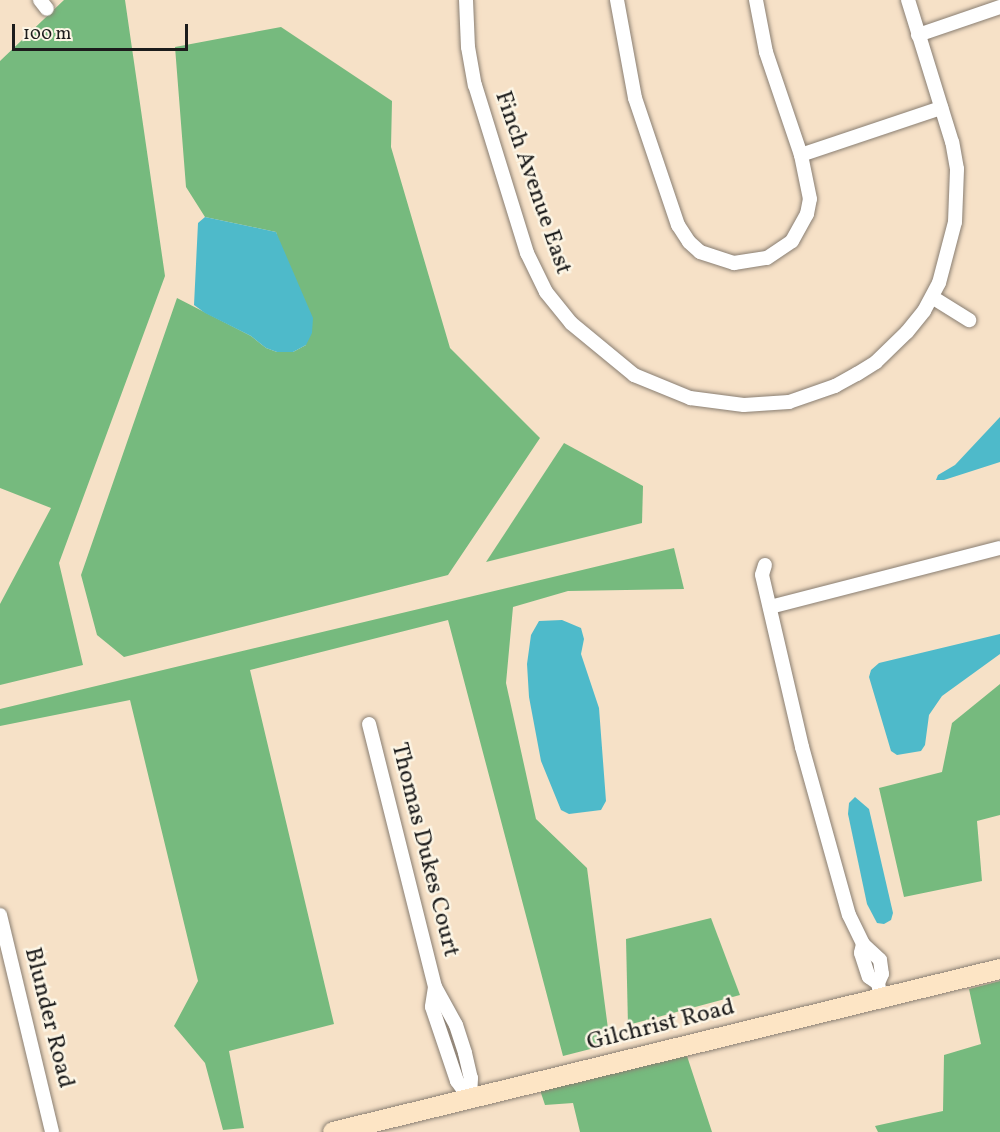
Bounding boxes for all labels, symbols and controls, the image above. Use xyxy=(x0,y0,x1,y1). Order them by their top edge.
scale bar xyxy=(15,12,190,50)
text: 100 m xyxy=(23,22,72,47)
street label: Finch Avenue East xyxy=(487,88,577,278)
street label: Thomas Dukes Court xyxy=(383,740,465,960)
street label: Blunder Road xyxy=(17,945,79,1091)
street label: Gilchrist Road xyxy=(584,994,738,1058)

